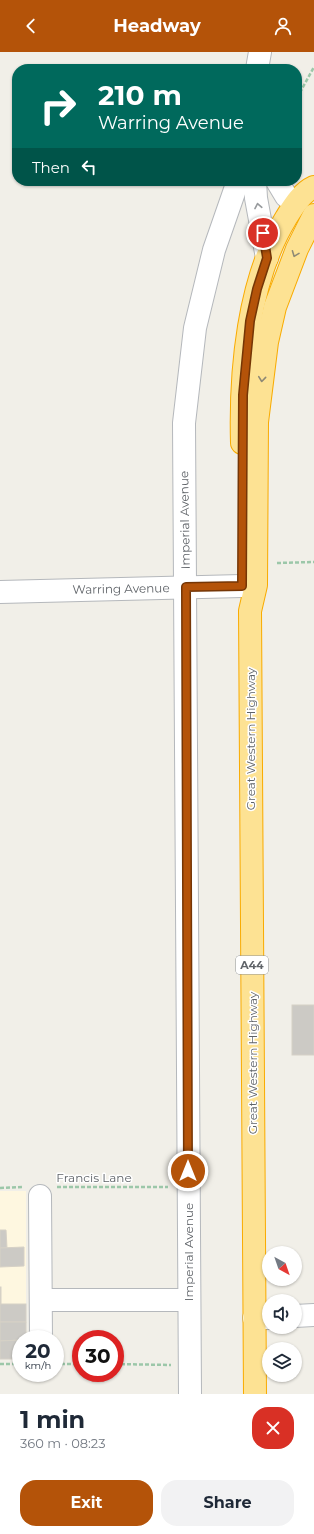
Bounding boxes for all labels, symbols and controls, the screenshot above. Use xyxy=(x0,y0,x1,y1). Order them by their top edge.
icon: back xyxy=(20,15,42,37)
text: Headway xyxy=(113,15,201,37)
icon: person xyxy=(272,15,294,37)
text: 210 m xyxy=(98,78,182,112)
icon: right xyxy=(32,80,84,132)
text: Warring Avenue xyxy=(98,112,244,134)
icon: left xyxy=(78,156,100,178)
text: Then xyxy=(32,158,70,177)
one-way arrow xyxy=(254,203,262,209)
pin xyxy=(246,216,280,250)
icon: arrive xyxy=(252,222,274,244)
one-way arrow xyxy=(292,250,300,257)
one-way arrow xyxy=(257,376,266,382)
street label: Imperial Avenue xyxy=(176,471,193,569)
street label: Warring Avenue xyxy=(72,580,170,597)
street label: Great Western Highway xyxy=(243,667,258,810)
road number: A44 xyxy=(236,956,268,974)
street label: Great Western Highway xyxy=(245,991,260,1134)
position arrow xyxy=(167,1150,209,1192)
street label: Francis Lane xyxy=(56,1170,132,1185)
street label: Imperial Avenue xyxy=(181,1203,196,1301)
north arrow xyxy=(262,1246,302,1286)
map controls xyxy=(262,1246,302,1382)
button: sound xyxy=(262,1294,302,1334)
speed limit sign: 30 xyxy=(72,1330,124,1382)
text: 20 xyxy=(25,1339,51,1363)
button: layers xyxy=(262,1342,302,1382)
text: km/h xyxy=(25,1359,51,1372)
text: 1 min xyxy=(20,1405,85,1434)
button: close xyxy=(252,1407,294,1449)
text: 360 m · 08:23 xyxy=(20,1435,106,1451)
button: Exit xyxy=(20,1480,153,1526)
button: Share xyxy=(161,1480,294,1526)

